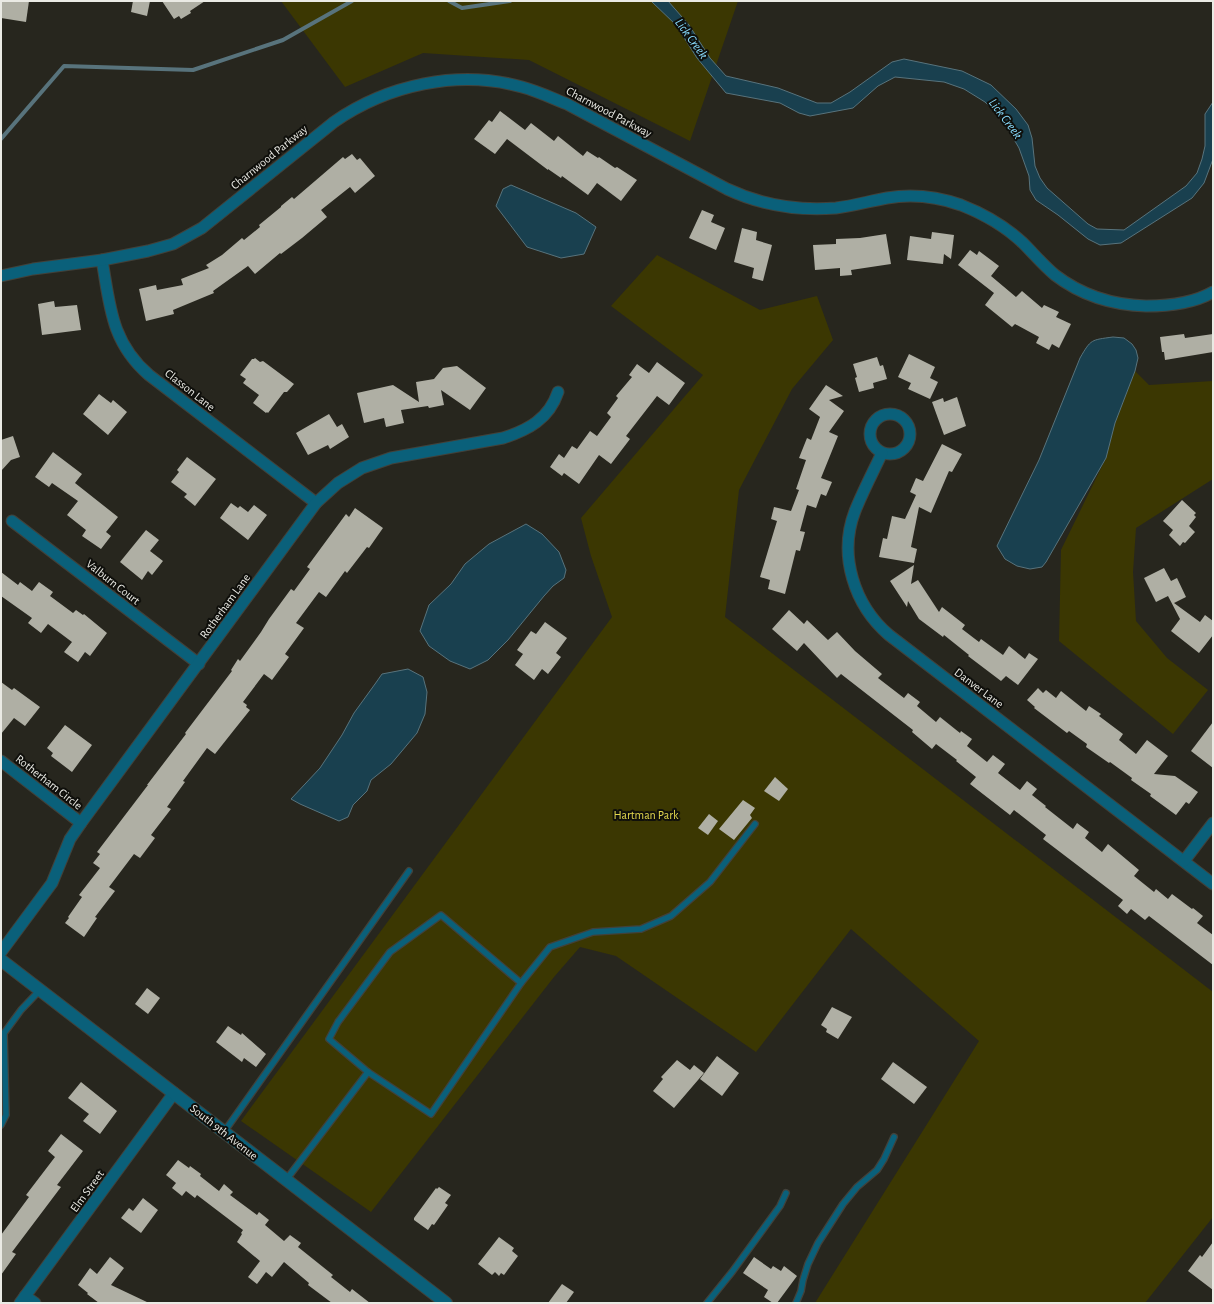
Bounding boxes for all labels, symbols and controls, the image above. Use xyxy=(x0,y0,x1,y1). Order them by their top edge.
water label: Lick Creek xyxy=(672,16,710,62)
street label: Charnwood Parkway xyxy=(564,84,654,140)
water label: Lick Creek xyxy=(986,96,1024,142)
street label: Charnwood Parkway xyxy=(228,123,310,192)
street label: Classon Lane xyxy=(163,367,217,413)
street label: Valburn Court xyxy=(84,557,142,607)
street label: Rotherham Lane xyxy=(198,571,252,641)
street label: Danver Lane xyxy=(952,666,1006,710)
street label: Rotherham Circle xyxy=(13,752,85,812)
park label: Hartman Park xyxy=(613,809,679,821)
street label: South 9th Avenue xyxy=(188,1102,260,1162)
street label: Elm Street xyxy=(68,1168,106,1214)

